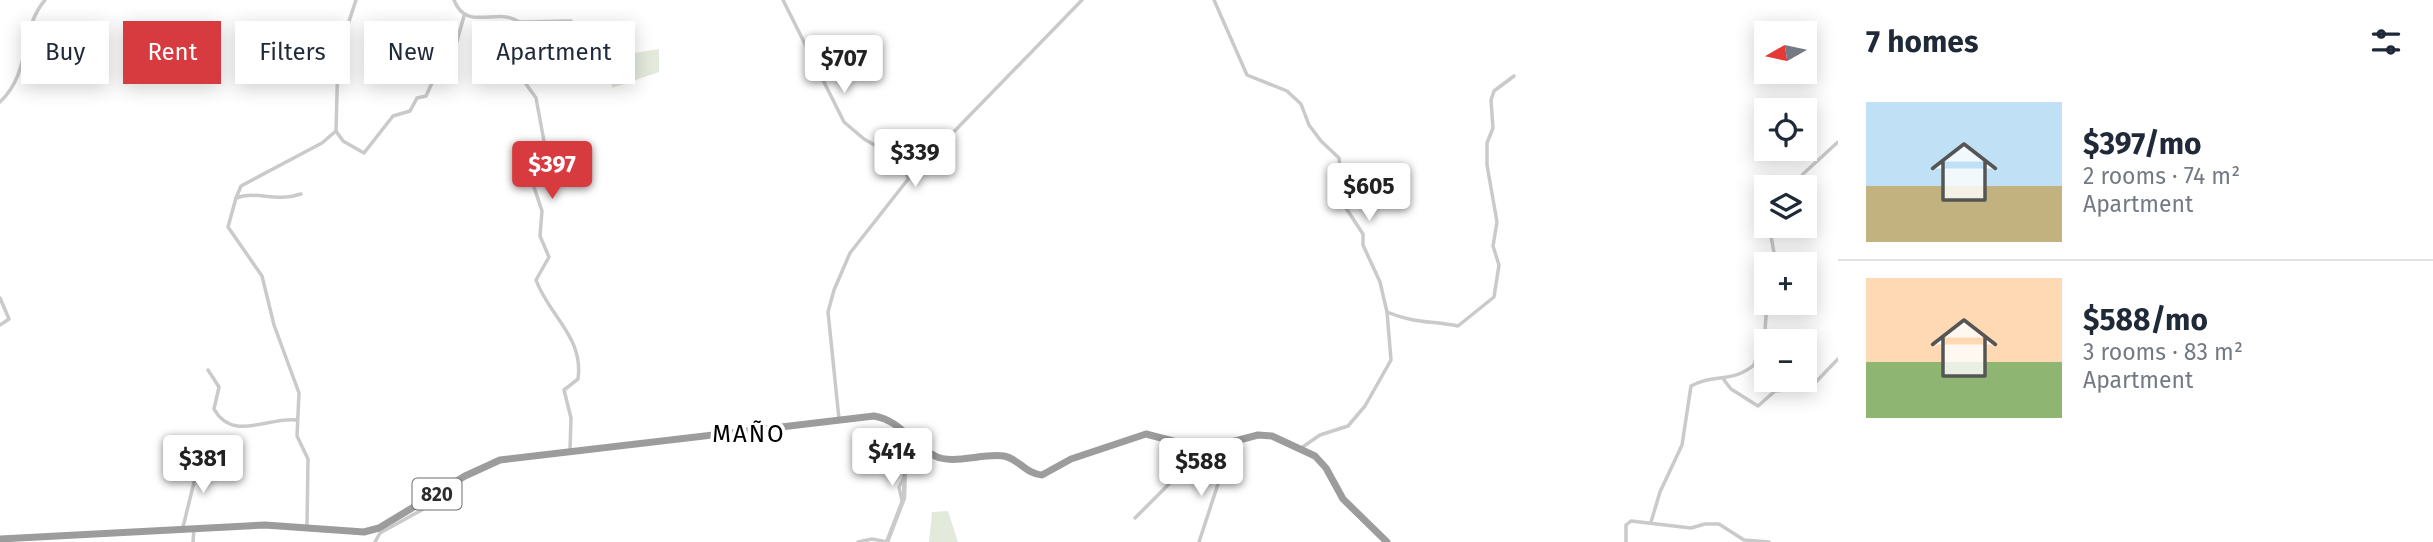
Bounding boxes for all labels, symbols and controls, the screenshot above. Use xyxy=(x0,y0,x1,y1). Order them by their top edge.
chip: Buy xyxy=(21,21,109,84)
chip: Rent xyxy=(123,21,221,84)
chip: Filters xyxy=(235,21,350,84)
chip: New xyxy=(364,21,458,84)
chip: Apartment xyxy=(472,21,635,84)
north arrow xyxy=(1754,21,1816,84)
map controls xyxy=(1754,21,1817,392)
icon: filters xyxy=(2367,23,2405,61)
text: 7 homes xyxy=(1866,24,1978,60)
pin: $707 xyxy=(803,36,885,95)
text: $707 xyxy=(821,44,867,72)
button: locate xyxy=(1754,98,1817,161)
text: $397/mo xyxy=(2083,126,2202,162)
pin: $339 xyxy=(874,130,956,189)
icon: home xyxy=(1922,130,2006,214)
text: $339 xyxy=(890,138,940,166)
pin: $397 xyxy=(511,142,593,201)
text: $397 xyxy=(528,150,576,178)
text: 2 rooms · 74 m² xyxy=(2083,162,2240,190)
pin: $605 xyxy=(1328,164,1410,223)
text: $605 xyxy=(1343,172,1395,200)
button: layers xyxy=(1754,175,1817,238)
text: Apartment xyxy=(2083,190,2193,218)
button: + xyxy=(1754,252,1817,315)
text: $588/mo xyxy=(2083,302,2208,338)
icon: home xyxy=(1922,306,2006,390)
button: − xyxy=(1754,329,1817,392)
text: 3 rooms · 83 m² xyxy=(2083,338,2243,366)
text: Apartment xyxy=(2083,366,2193,394)
district label: MAÑO xyxy=(712,420,786,448)
pin: $414 xyxy=(851,428,933,488)
pin: $381 xyxy=(162,435,244,495)
text: $414 xyxy=(868,437,916,465)
pin: $588 xyxy=(1160,438,1242,498)
text: $381 xyxy=(179,444,227,472)
text: $588 xyxy=(1175,447,1227,475)
road number: 820 xyxy=(412,478,462,509)

